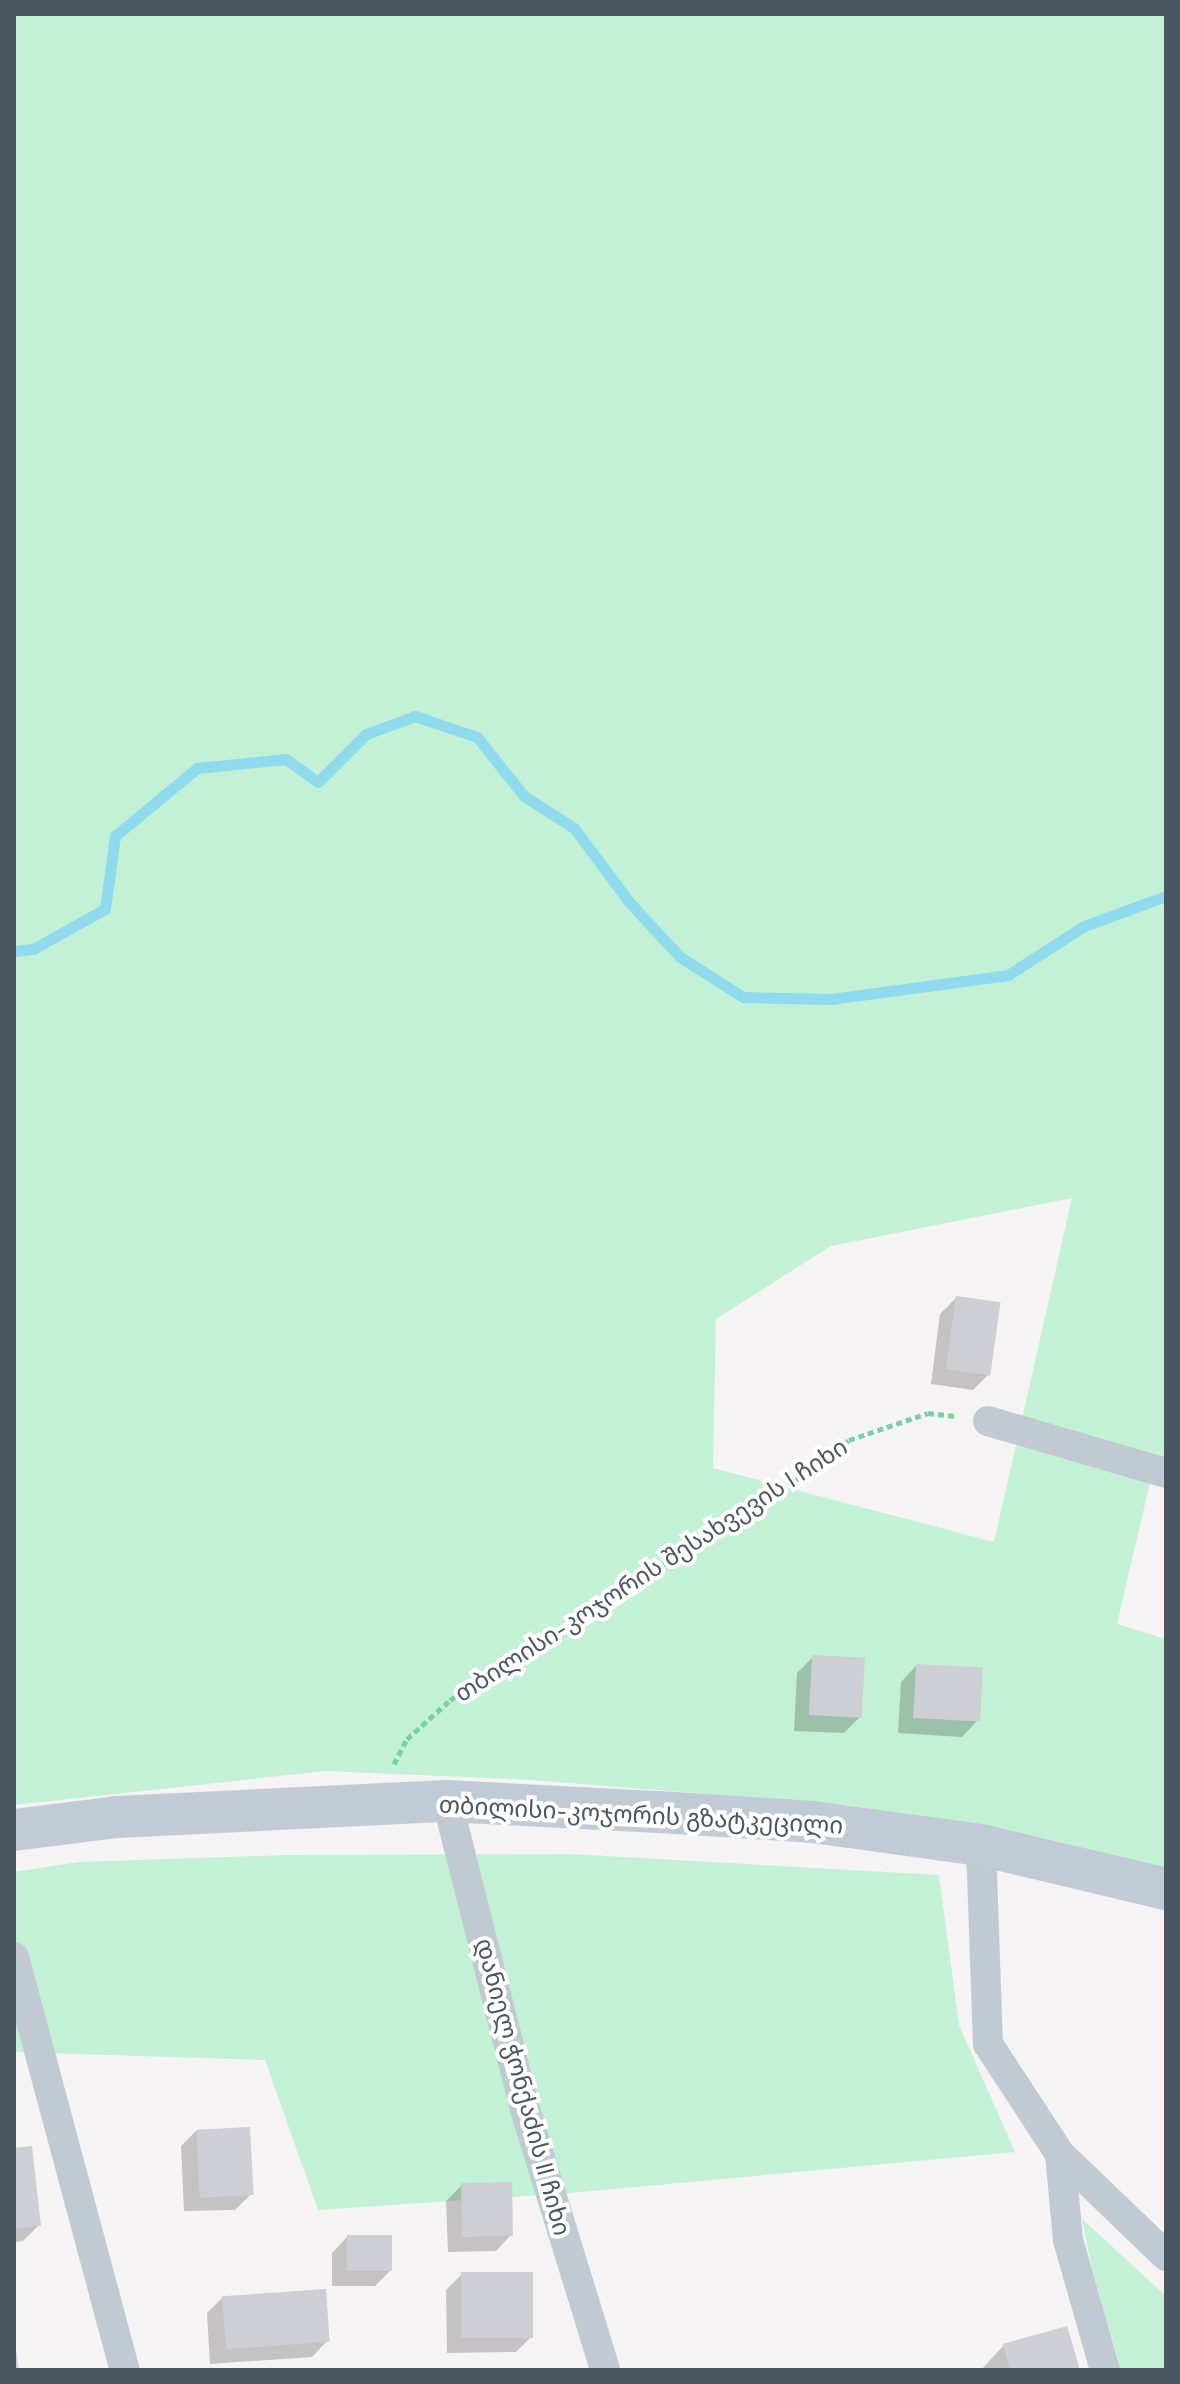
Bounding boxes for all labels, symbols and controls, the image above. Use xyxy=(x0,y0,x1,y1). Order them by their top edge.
street label: თბილისი-კოჯორის შესახვევის I ჩიხი xyxy=(449,1432,853,1708)
street label: თბილისი-კოჯორის გზატკეცილი xyxy=(438,1790,844,1840)
street label: დანიელ ჭონქაძის II ჩიხი xyxy=(469,1935,577,2239)

